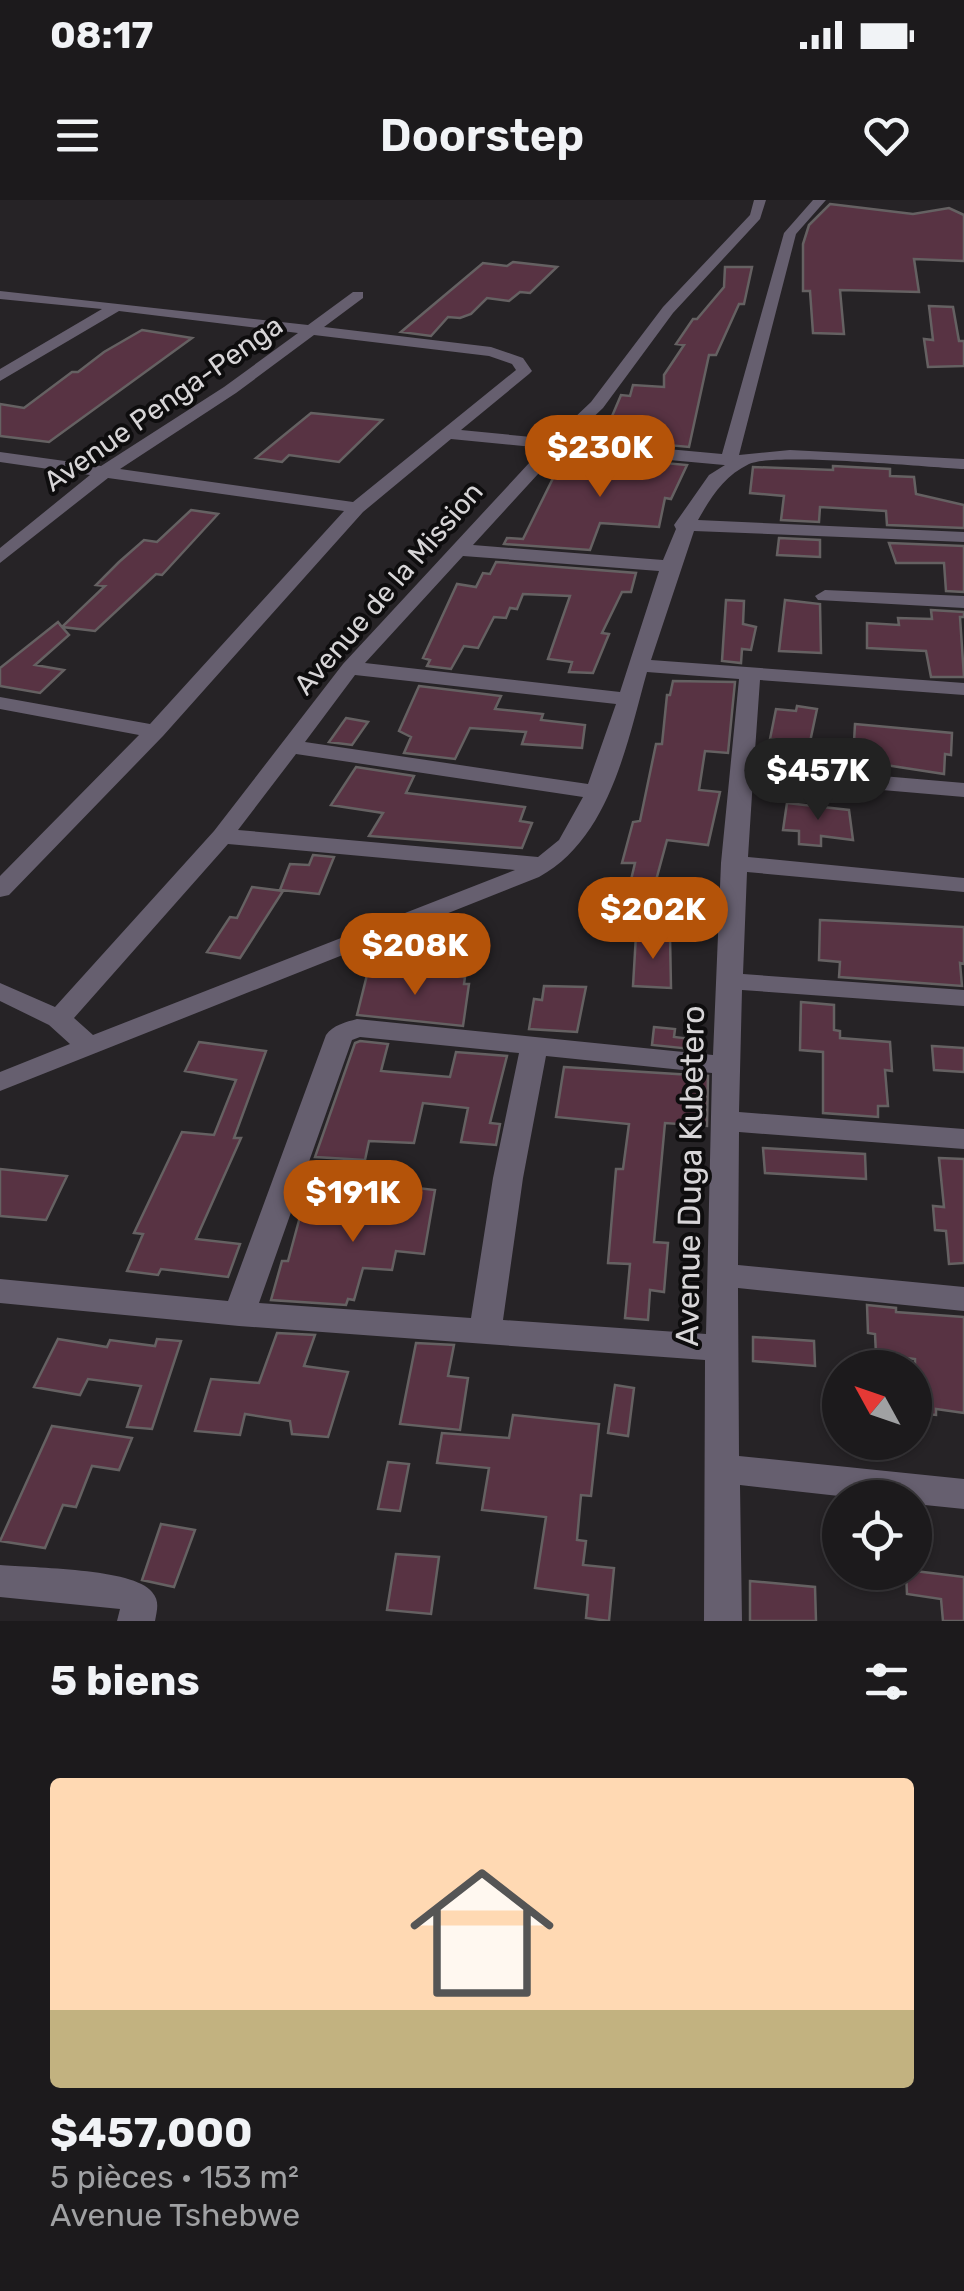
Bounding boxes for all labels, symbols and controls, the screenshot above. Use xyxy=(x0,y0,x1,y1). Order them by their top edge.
text: 08:17 xyxy=(50,12,153,58)
icon: menu xyxy=(50,108,105,163)
icon: heart xyxy=(859,108,914,163)
text: Doorstep xyxy=(380,109,584,162)
street label: Avenue Penga-Penga xyxy=(38,309,289,498)
pin: $230K xyxy=(530,415,670,500)
text: $230K xyxy=(547,428,653,466)
street label: Avenue de la Mission xyxy=(287,475,490,701)
pin: $457K xyxy=(748,738,888,823)
text: $457K xyxy=(766,751,870,789)
pin: $202K xyxy=(583,877,723,962)
text: $202K xyxy=(600,890,706,928)
pin: $208K xyxy=(345,913,485,998)
text: $208K xyxy=(362,926,468,964)
street label: Avenue Duga Kubetero xyxy=(668,1005,712,1347)
pin: $191K xyxy=(283,1160,423,1245)
text: $191K xyxy=(306,1173,400,1211)
north arrow xyxy=(822,1350,932,1460)
map controls xyxy=(822,1350,932,1590)
button: locate xyxy=(822,1480,932,1590)
icon: filters xyxy=(859,1654,914,1709)
text: 5 biens xyxy=(50,1656,200,1706)
icon: home xyxy=(392,1843,572,2023)
text: $457,000 xyxy=(50,2108,253,2158)
text: 5 pièces · 153 m² xyxy=(50,2158,299,2196)
text: Avenue Tshebwe xyxy=(50,2196,300,2234)

